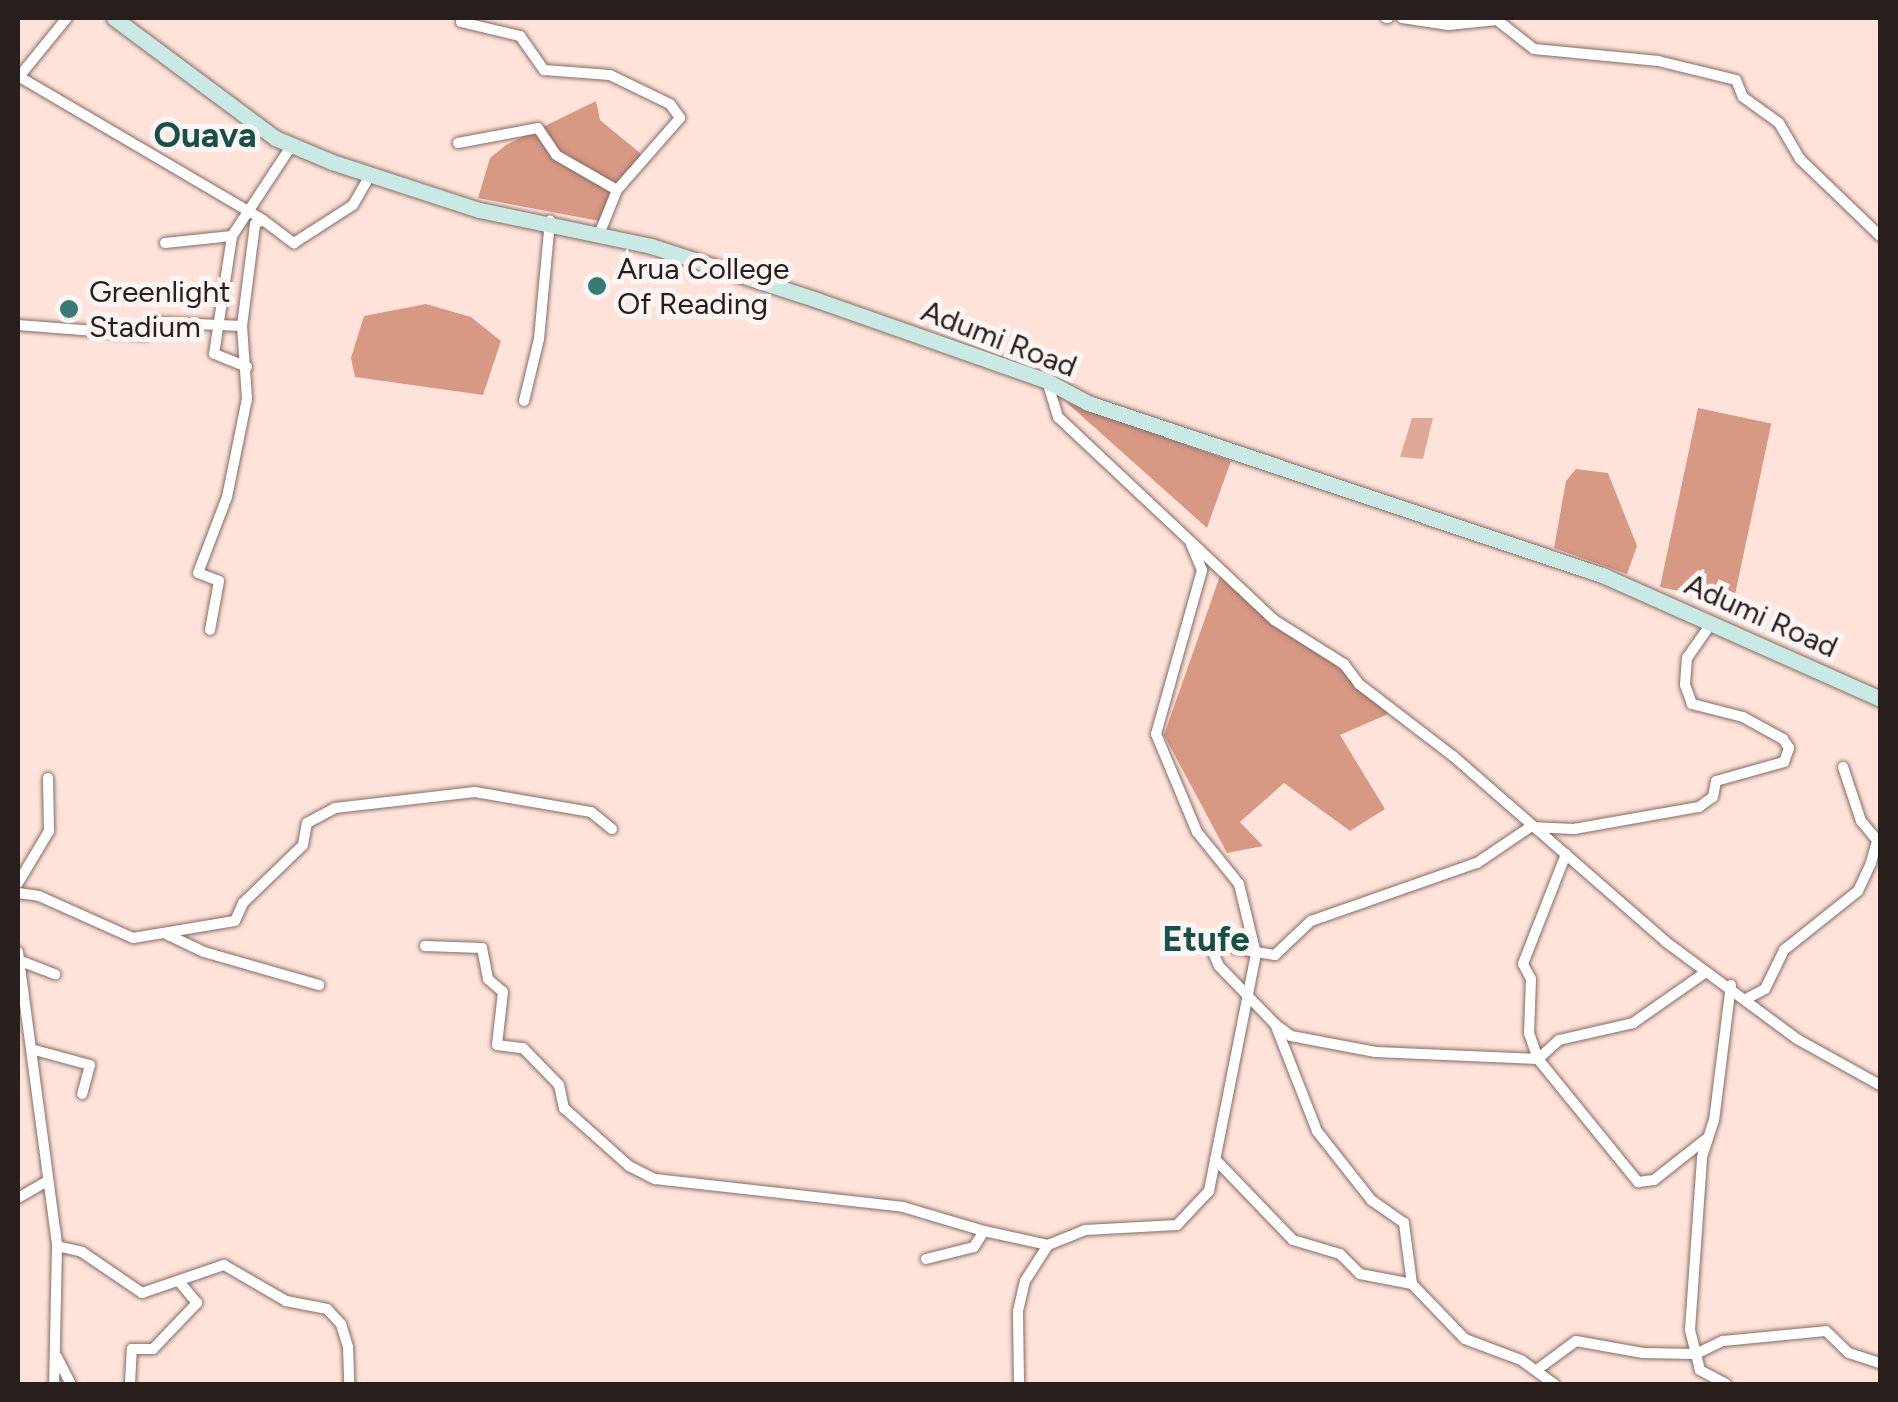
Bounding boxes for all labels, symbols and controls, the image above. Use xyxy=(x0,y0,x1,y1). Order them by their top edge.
district label: Ouava xyxy=(153,114,257,156)
place label: Arua College Of Reading xyxy=(617,251,789,322)
place label: Greenlight Stadium xyxy=(89,274,231,344)
marker: Arua College Of Reading xyxy=(586,275,608,297)
street label: Adumi Road xyxy=(916,293,1082,385)
marker: Greenlight Stadium xyxy=(58,298,80,320)
street label: Adumi Road xyxy=(1679,566,1843,666)
district label: Etufe xyxy=(1162,918,1250,960)

